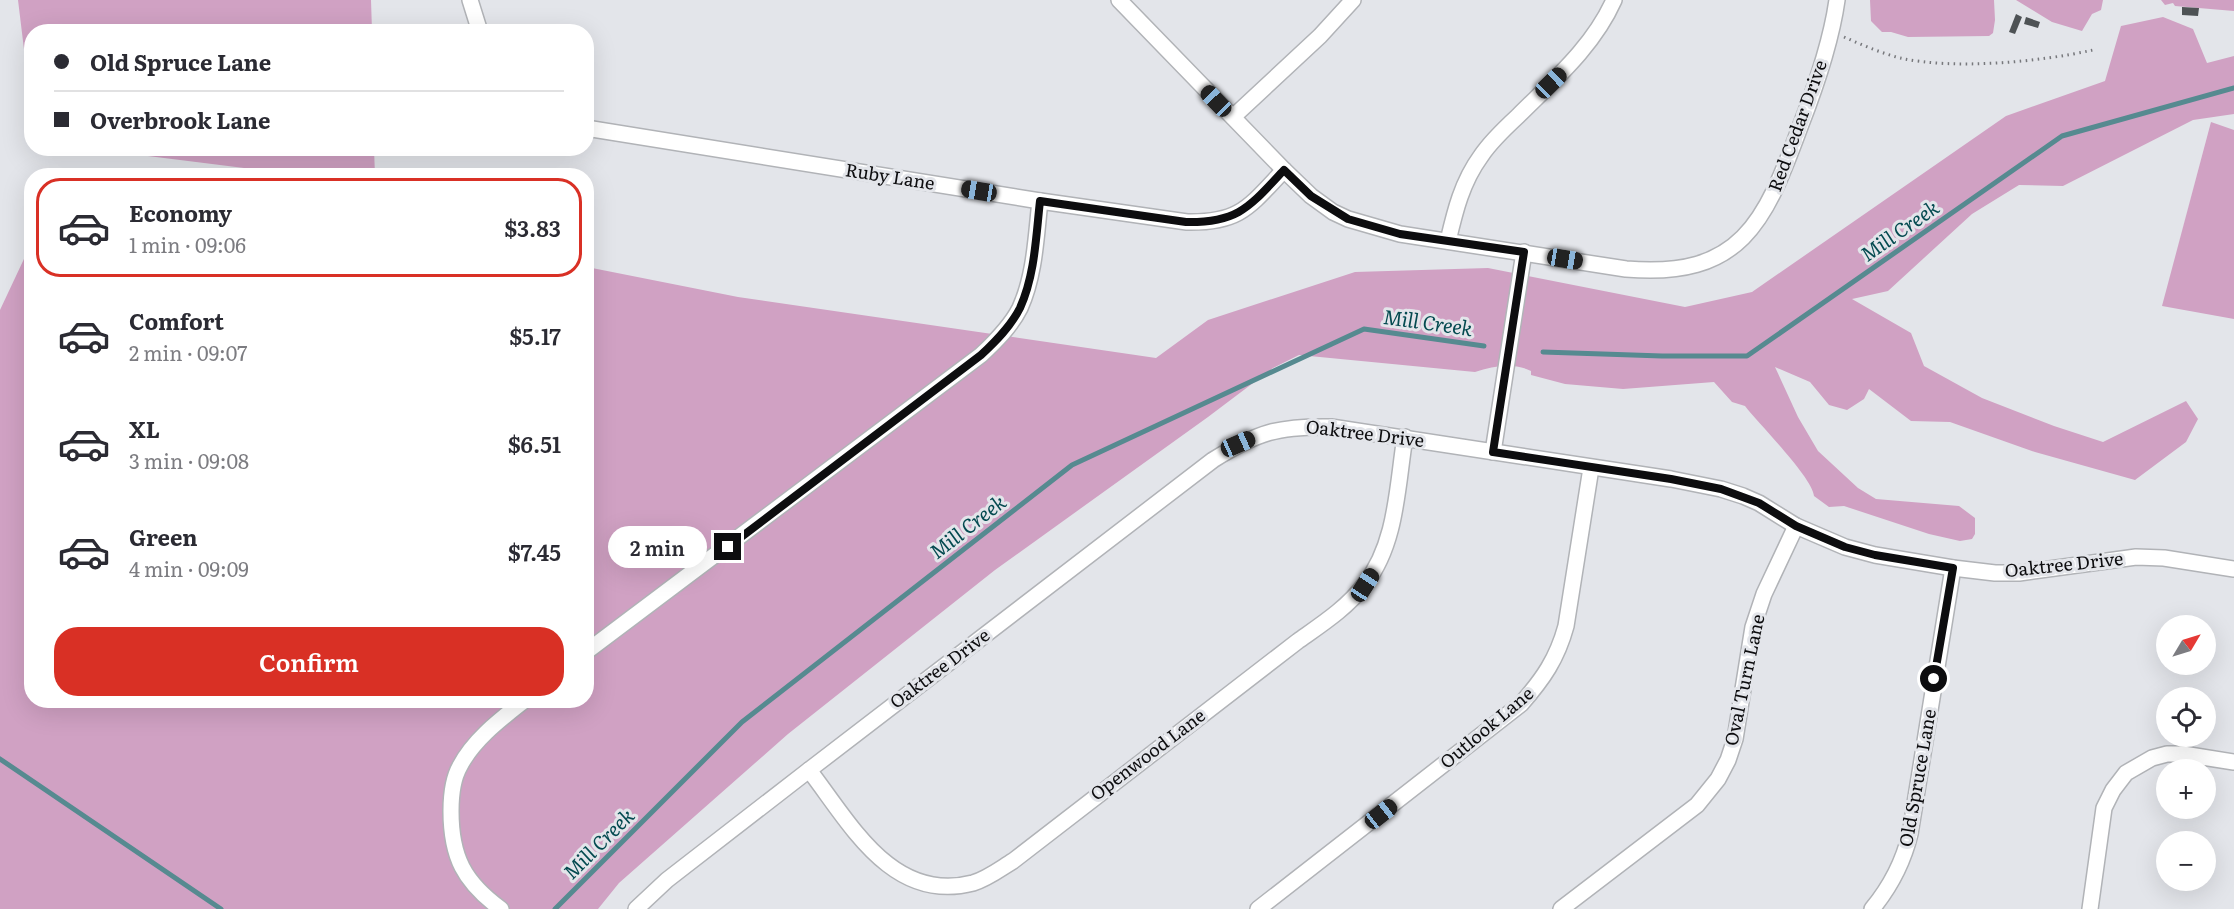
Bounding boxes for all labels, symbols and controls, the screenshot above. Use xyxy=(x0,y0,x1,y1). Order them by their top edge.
text: Old Spruce Lane xyxy=(90,45,271,78)
street label: Red Cedar Drive xyxy=(1760,56,1833,195)
car xyxy=(1532,64,1570,102)
car xyxy=(1197,82,1235,120)
text: Overbrook Lane xyxy=(90,103,270,136)
street label: Ruby Lane xyxy=(844,155,937,196)
car xyxy=(960,179,998,203)
water label: Mill Creek xyxy=(1854,191,1944,267)
text: Economy xyxy=(129,196,232,229)
icon: car xyxy=(57,201,111,255)
text: $3.83 xyxy=(504,211,561,244)
text: 1 min · 09:06 xyxy=(129,229,246,259)
car xyxy=(1546,247,1584,271)
water label: Mill Creek xyxy=(1382,300,1475,342)
text: Comfort xyxy=(129,304,224,337)
icon: car xyxy=(57,309,111,363)
text: $5.17 xyxy=(509,319,561,352)
text: 2 min · 09:07 xyxy=(129,337,247,367)
text: XL xyxy=(129,412,160,445)
street label: Oaktree Drive xyxy=(1304,412,1426,453)
icon: car xyxy=(57,417,111,471)
text: $6.51 xyxy=(508,427,561,460)
car xyxy=(1218,428,1258,460)
text: 3 min · 09:08 xyxy=(129,445,249,475)
water label: Mill Creek xyxy=(922,486,1011,565)
text: Green xyxy=(129,520,198,553)
icon: car xyxy=(57,525,111,579)
callout: 2 min xyxy=(608,526,707,568)
text: 2 min xyxy=(630,532,685,562)
route end xyxy=(714,533,741,560)
text: $7.45 xyxy=(508,535,561,568)
street label: Oaktree Drive xyxy=(2003,544,2124,583)
text: 4 min · 09:09 xyxy=(129,553,249,583)
car xyxy=(1348,565,1382,605)
street label: Oval Turn Lane xyxy=(1716,611,1771,748)
north arrow xyxy=(2156,615,2216,675)
map controls xyxy=(2156,615,2216,891)
street label: Oaktree Drive xyxy=(883,621,995,714)
button: Confirm xyxy=(54,627,564,696)
route start xyxy=(1920,665,1947,692)
street label: Outlook Lane xyxy=(1433,679,1539,774)
button: locate xyxy=(2156,687,2216,747)
street label: Openwood Lane xyxy=(1084,701,1210,806)
street label: Old Spruce Lane xyxy=(1891,707,1942,849)
button: + xyxy=(2156,759,2216,819)
car xyxy=(1361,796,1401,832)
water label: Mill Creek xyxy=(555,800,640,885)
button: − xyxy=(2156,831,2216,891)

